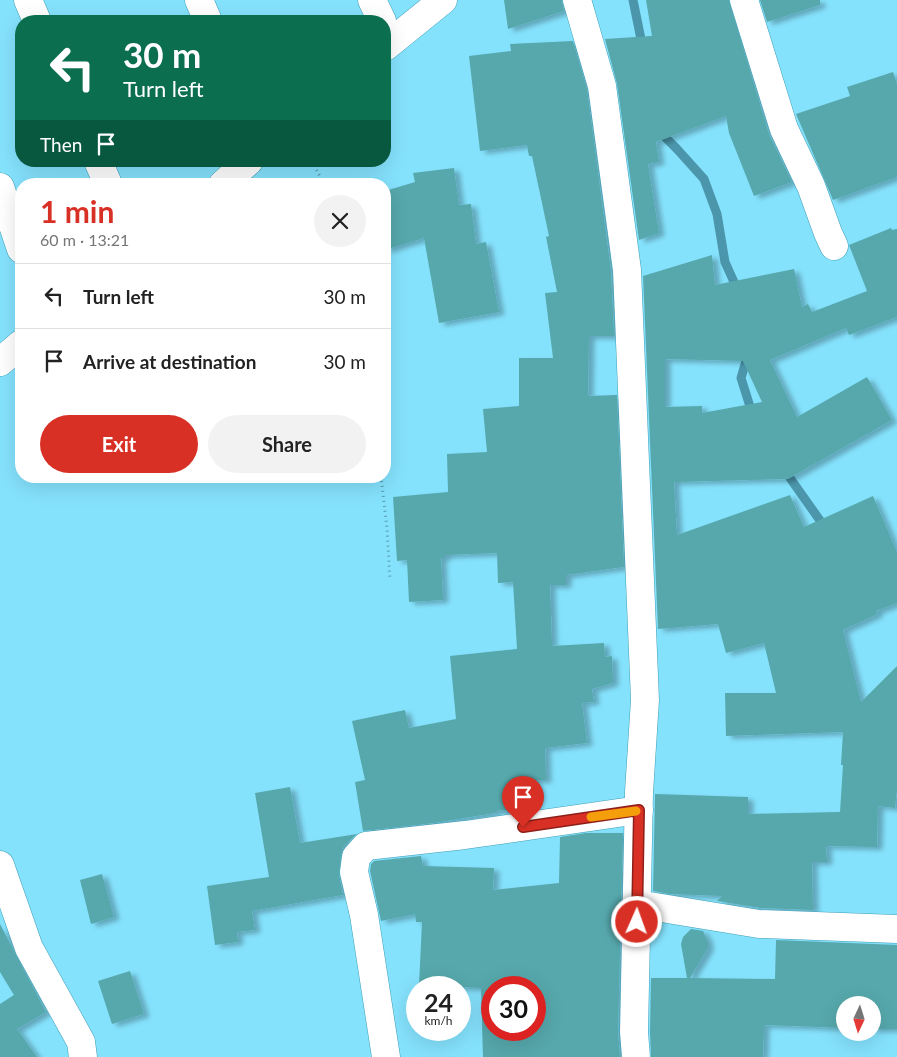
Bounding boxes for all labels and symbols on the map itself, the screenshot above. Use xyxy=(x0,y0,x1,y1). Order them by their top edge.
pin xyxy=(502,776,544,827)
position arrow xyxy=(610,895,662,947)
speed limit sign: 30 xyxy=(481,976,546,1041)
north arrow xyxy=(836,996,881,1041)

